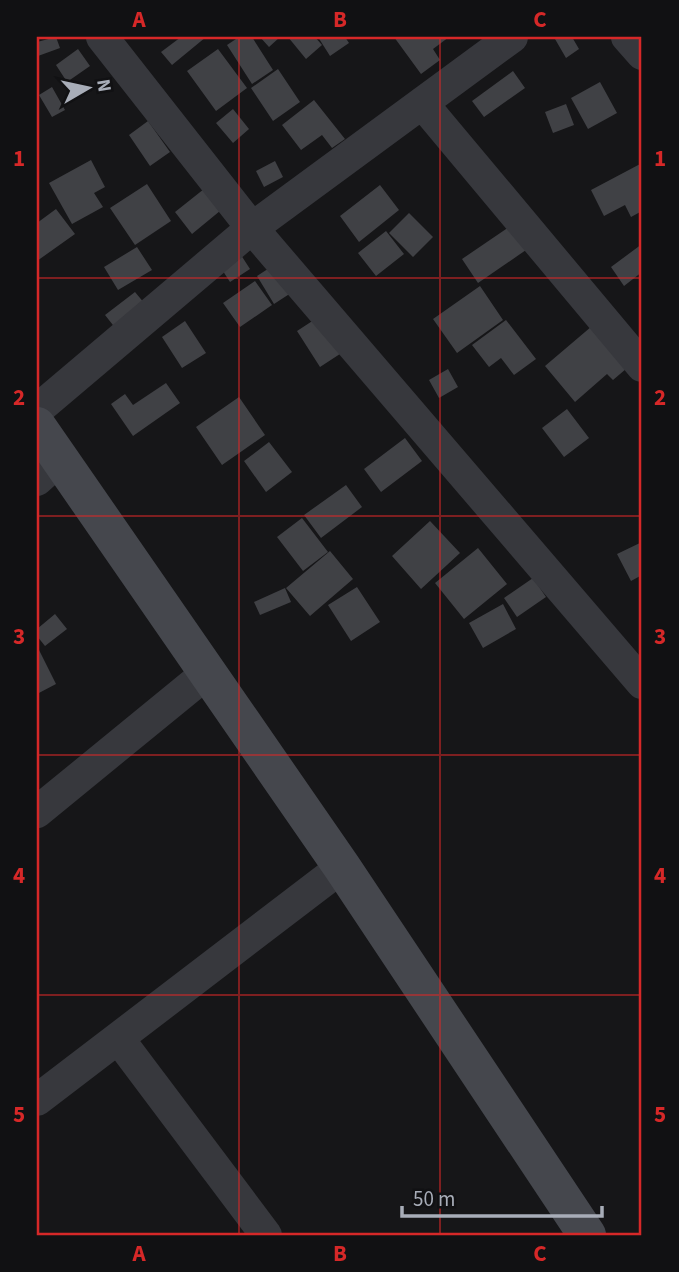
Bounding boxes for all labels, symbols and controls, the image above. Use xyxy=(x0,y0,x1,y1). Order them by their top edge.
text: A xyxy=(131,3,146,36)
text: B xyxy=(333,3,347,36)
text: C xyxy=(533,3,547,36)
north arrow xyxy=(52,52,122,122)
text: N xyxy=(89,77,118,94)
text: 1 xyxy=(13,142,25,175)
text: 1 xyxy=(654,142,666,175)
text: 2 xyxy=(13,381,25,414)
text: 2 xyxy=(654,381,666,414)
text: 3 xyxy=(13,620,25,653)
text: 3 xyxy=(654,620,666,653)
text: 4 xyxy=(13,859,25,892)
text: 4 xyxy=(654,859,666,892)
text: 5 xyxy=(13,1098,25,1131)
text: 5 xyxy=(654,1098,666,1131)
scale bar xyxy=(402,1174,602,1218)
text: 50 m xyxy=(413,1184,455,1214)
text: A xyxy=(131,1237,146,1270)
text: B xyxy=(333,1237,347,1270)
text: C xyxy=(533,1237,547,1270)

